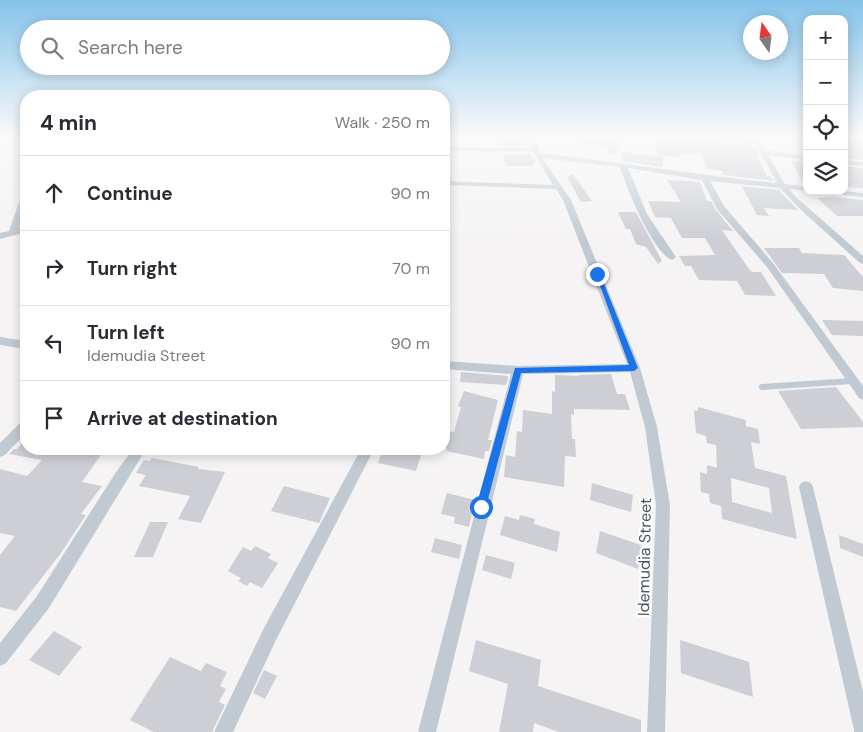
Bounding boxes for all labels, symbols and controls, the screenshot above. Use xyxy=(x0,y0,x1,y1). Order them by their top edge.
north arrow xyxy=(743,15,788,60)
map controls xyxy=(803,15,848,195)
button: + xyxy=(803,15,848,60)
search box xyxy=(20,20,450,75)
icon: search xyxy=(38,34,66,62)
text: Search here xyxy=(78,35,183,60)
button: − xyxy=(803,60,848,105)
button: locate xyxy=(803,105,848,150)
text: 4 min xyxy=(40,109,97,137)
text: Walk · 250 m xyxy=(335,112,430,133)
button: layers xyxy=(803,150,848,195)
icon: ahead xyxy=(40,179,68,207)
text: Continue xyxy=(87,181,173,206)
text: 90 m xyxy=(390,183,430,204)
icon: right xyxy=(40,254,68,282)
text: Turn right xyxy=(87,256,177,281)
text: 70 m xyxy=(392,258,430,279)
route end xyxy=(586,263,609,286)
text: Turn left xyxy=(87,320,165,345)
icon: left xyxy=(40,329,68,357)
text: 90 m xyxy=(390,333,430,354)
text: Idemudia Street xyxy=(87,345,205,366)
icon: arrive xyxy=(40,404,68,432)
text: Arrive at destination xyxy=(87,406,278,431)
route start xyxy=(470,496,493,519)
street label: Idemudia Street xyxy=(633,498,656,616)

